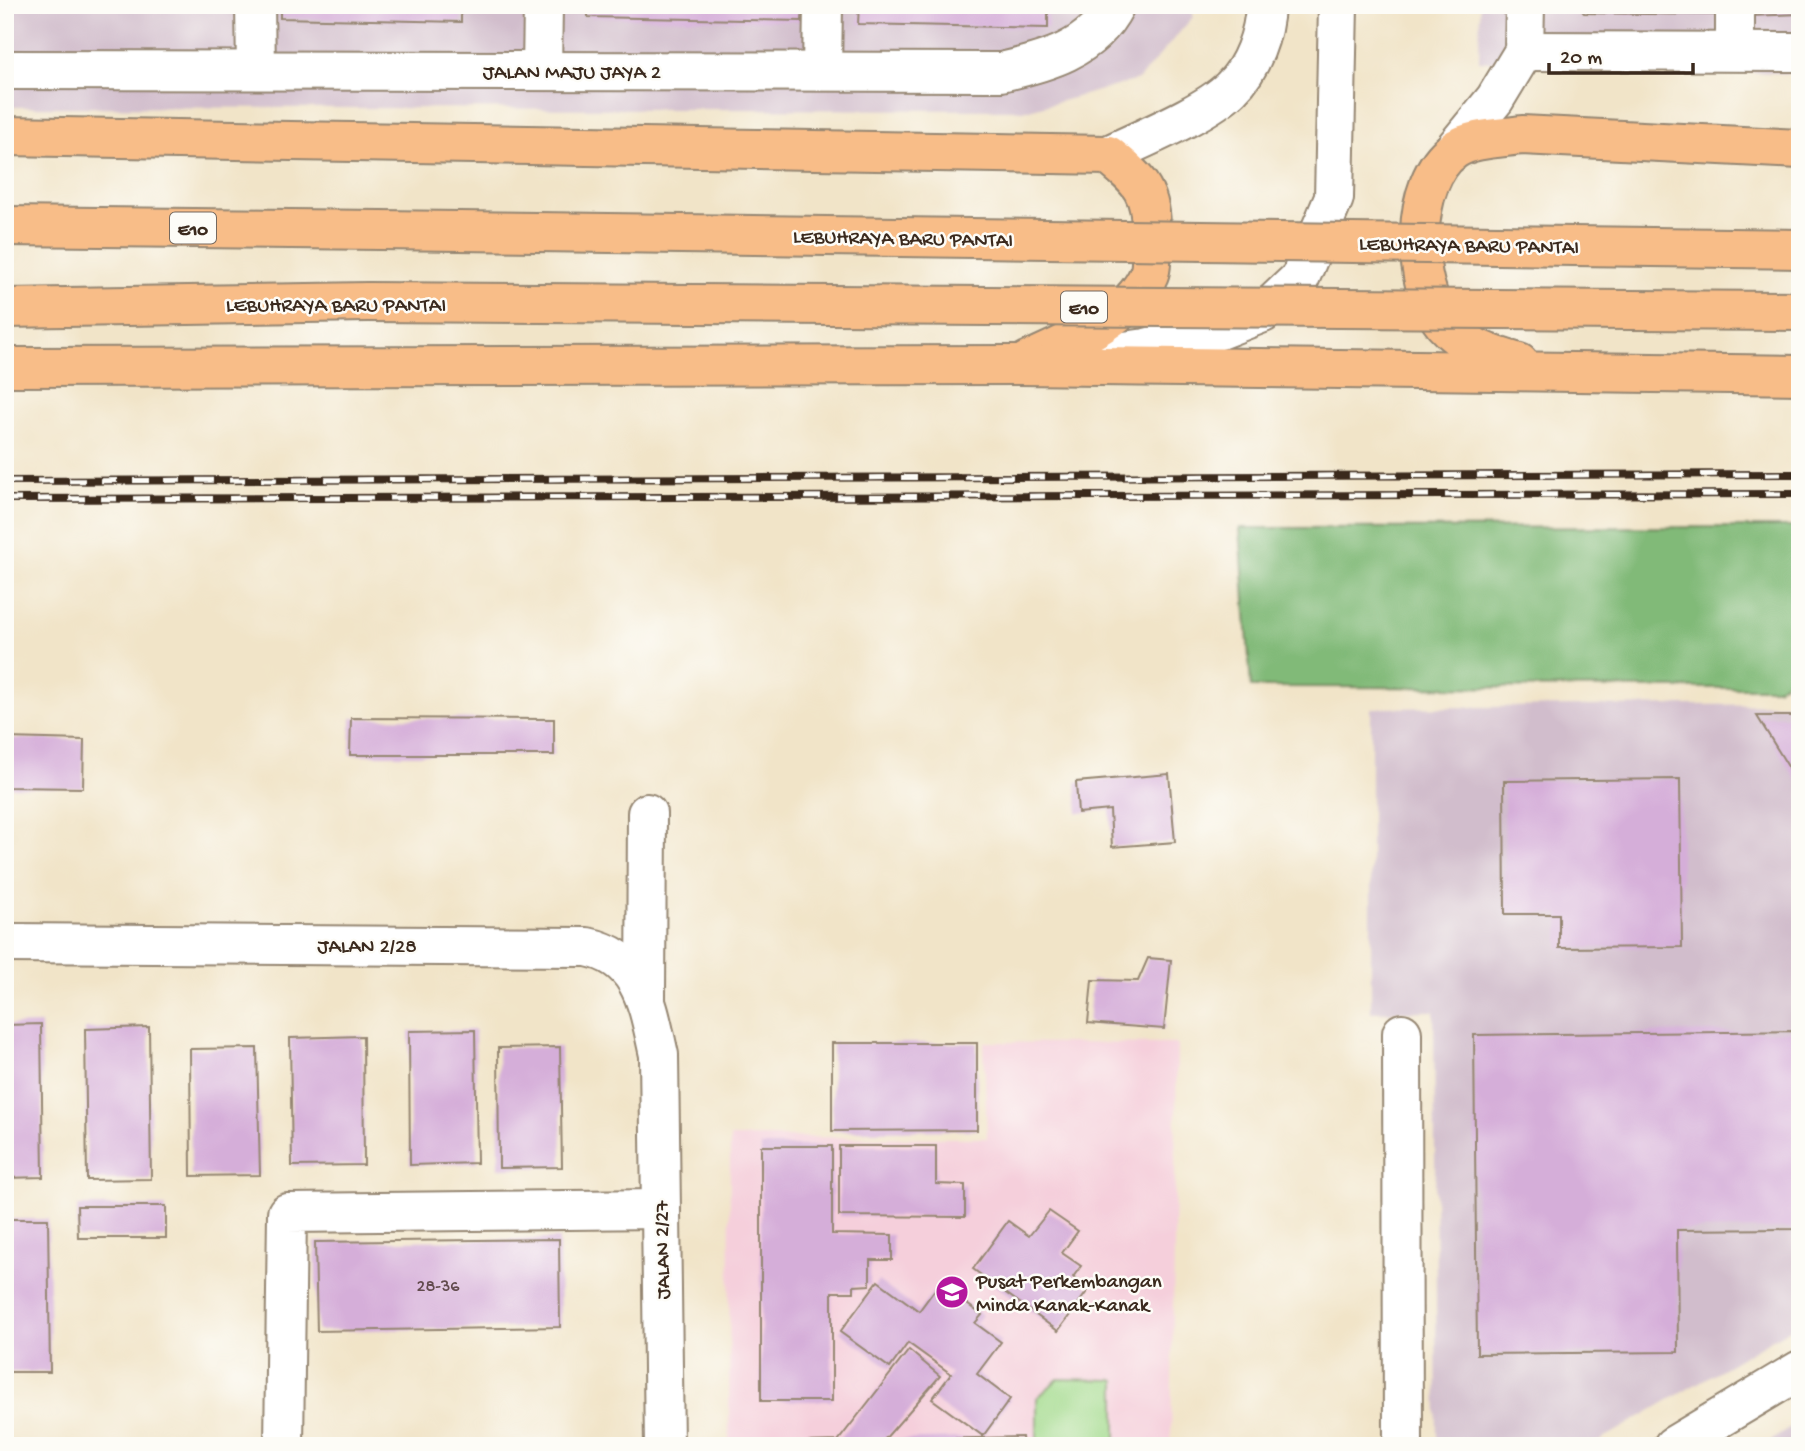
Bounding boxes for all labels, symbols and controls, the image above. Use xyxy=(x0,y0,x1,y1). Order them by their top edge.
scale bar xyxy=(1549,32,1693,76)
text: 20 m xyxy=(1560,47,1602,72)
street label: JALAN MAJU JAYA 2 xyxy=(483,62,661,87)
road number: E10 xyxy=(170,212,216,244)
street label: LEBUHRAYA BARU PANTAI xyxy=(792,226,1013,255)
street label: LEBUHRAYA BARU PANTAI xyxy=(1358,233,1579,262)
road number: E10 xyxy=(1061,292,1107,322)
street label: LEBUHRAYA BARU PANTAI xyxy=(226,295,446,320)
street label: JALAN 2/28 xyxy=(317,936,417,961)
street label: JALAN 2/27 xyxy=(651,1199,678,1300)
place label: Pusat Perkembangan Minda Kanak-Kanak xyxy=(975,1271,1162,1320)
school or university icon: Pusat Perkembangan Minda Kanak-Kanak xyxy=(933,1273,971,1311)
house number: 28-36 xyxy=(417,1277,460,1298)

